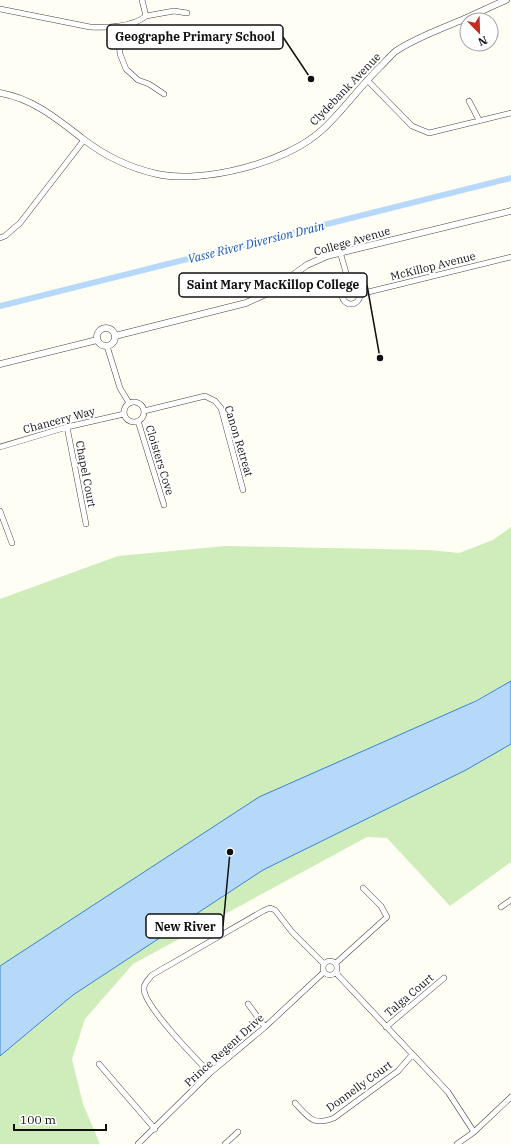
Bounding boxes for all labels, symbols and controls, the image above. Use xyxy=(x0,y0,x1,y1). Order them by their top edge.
north arrow xyxy=(459,12,499,52)
callout: Geographe Primary School xyxy=(107,25,283,49)
text: Geographe Primary School xyxy=(115,29,275,44)
text: N xyxy=(476,33,490,49)
street label: Clydebank Avenue xyxy=(307,49,384,128)
water label: Vasse River Diversion Drain xyxy=(186,218,326,266)
street label: College Avenue xyxy=(312,223,392,259)
street label: McKillop Avenue xyxy=(389,249,477,283)
callout: Saint Mary MacKillop College xyxy=(179,273,367,297)
text: Saint Mary MacKillop College xyxy=(187,277,359,292)
street label: Chancery Way xyxy=(22,404,97,436)
street label: Canon Retreat xyxy=(222,404,256,478)
street label: Cloisters Cove xyxy=(143,423,177,497)
street label: Chapel Court xyxy=(73,440,99,509)
callout: New River xyxy=(146,914,223,938)
text: New River xyxy=(154,919,216,934)
street label: Talga Court xyxy=(382,970,436,1019)
street label: Prince Regent Drive xyxy=(181,1010,267,1089)
street label: Donnelly Court xyxy=(323,1057,395,1115)
scale bar xyxy=(14,1106,106,1132)
text: 100 m xyxy=(20,1112,56,1127)

